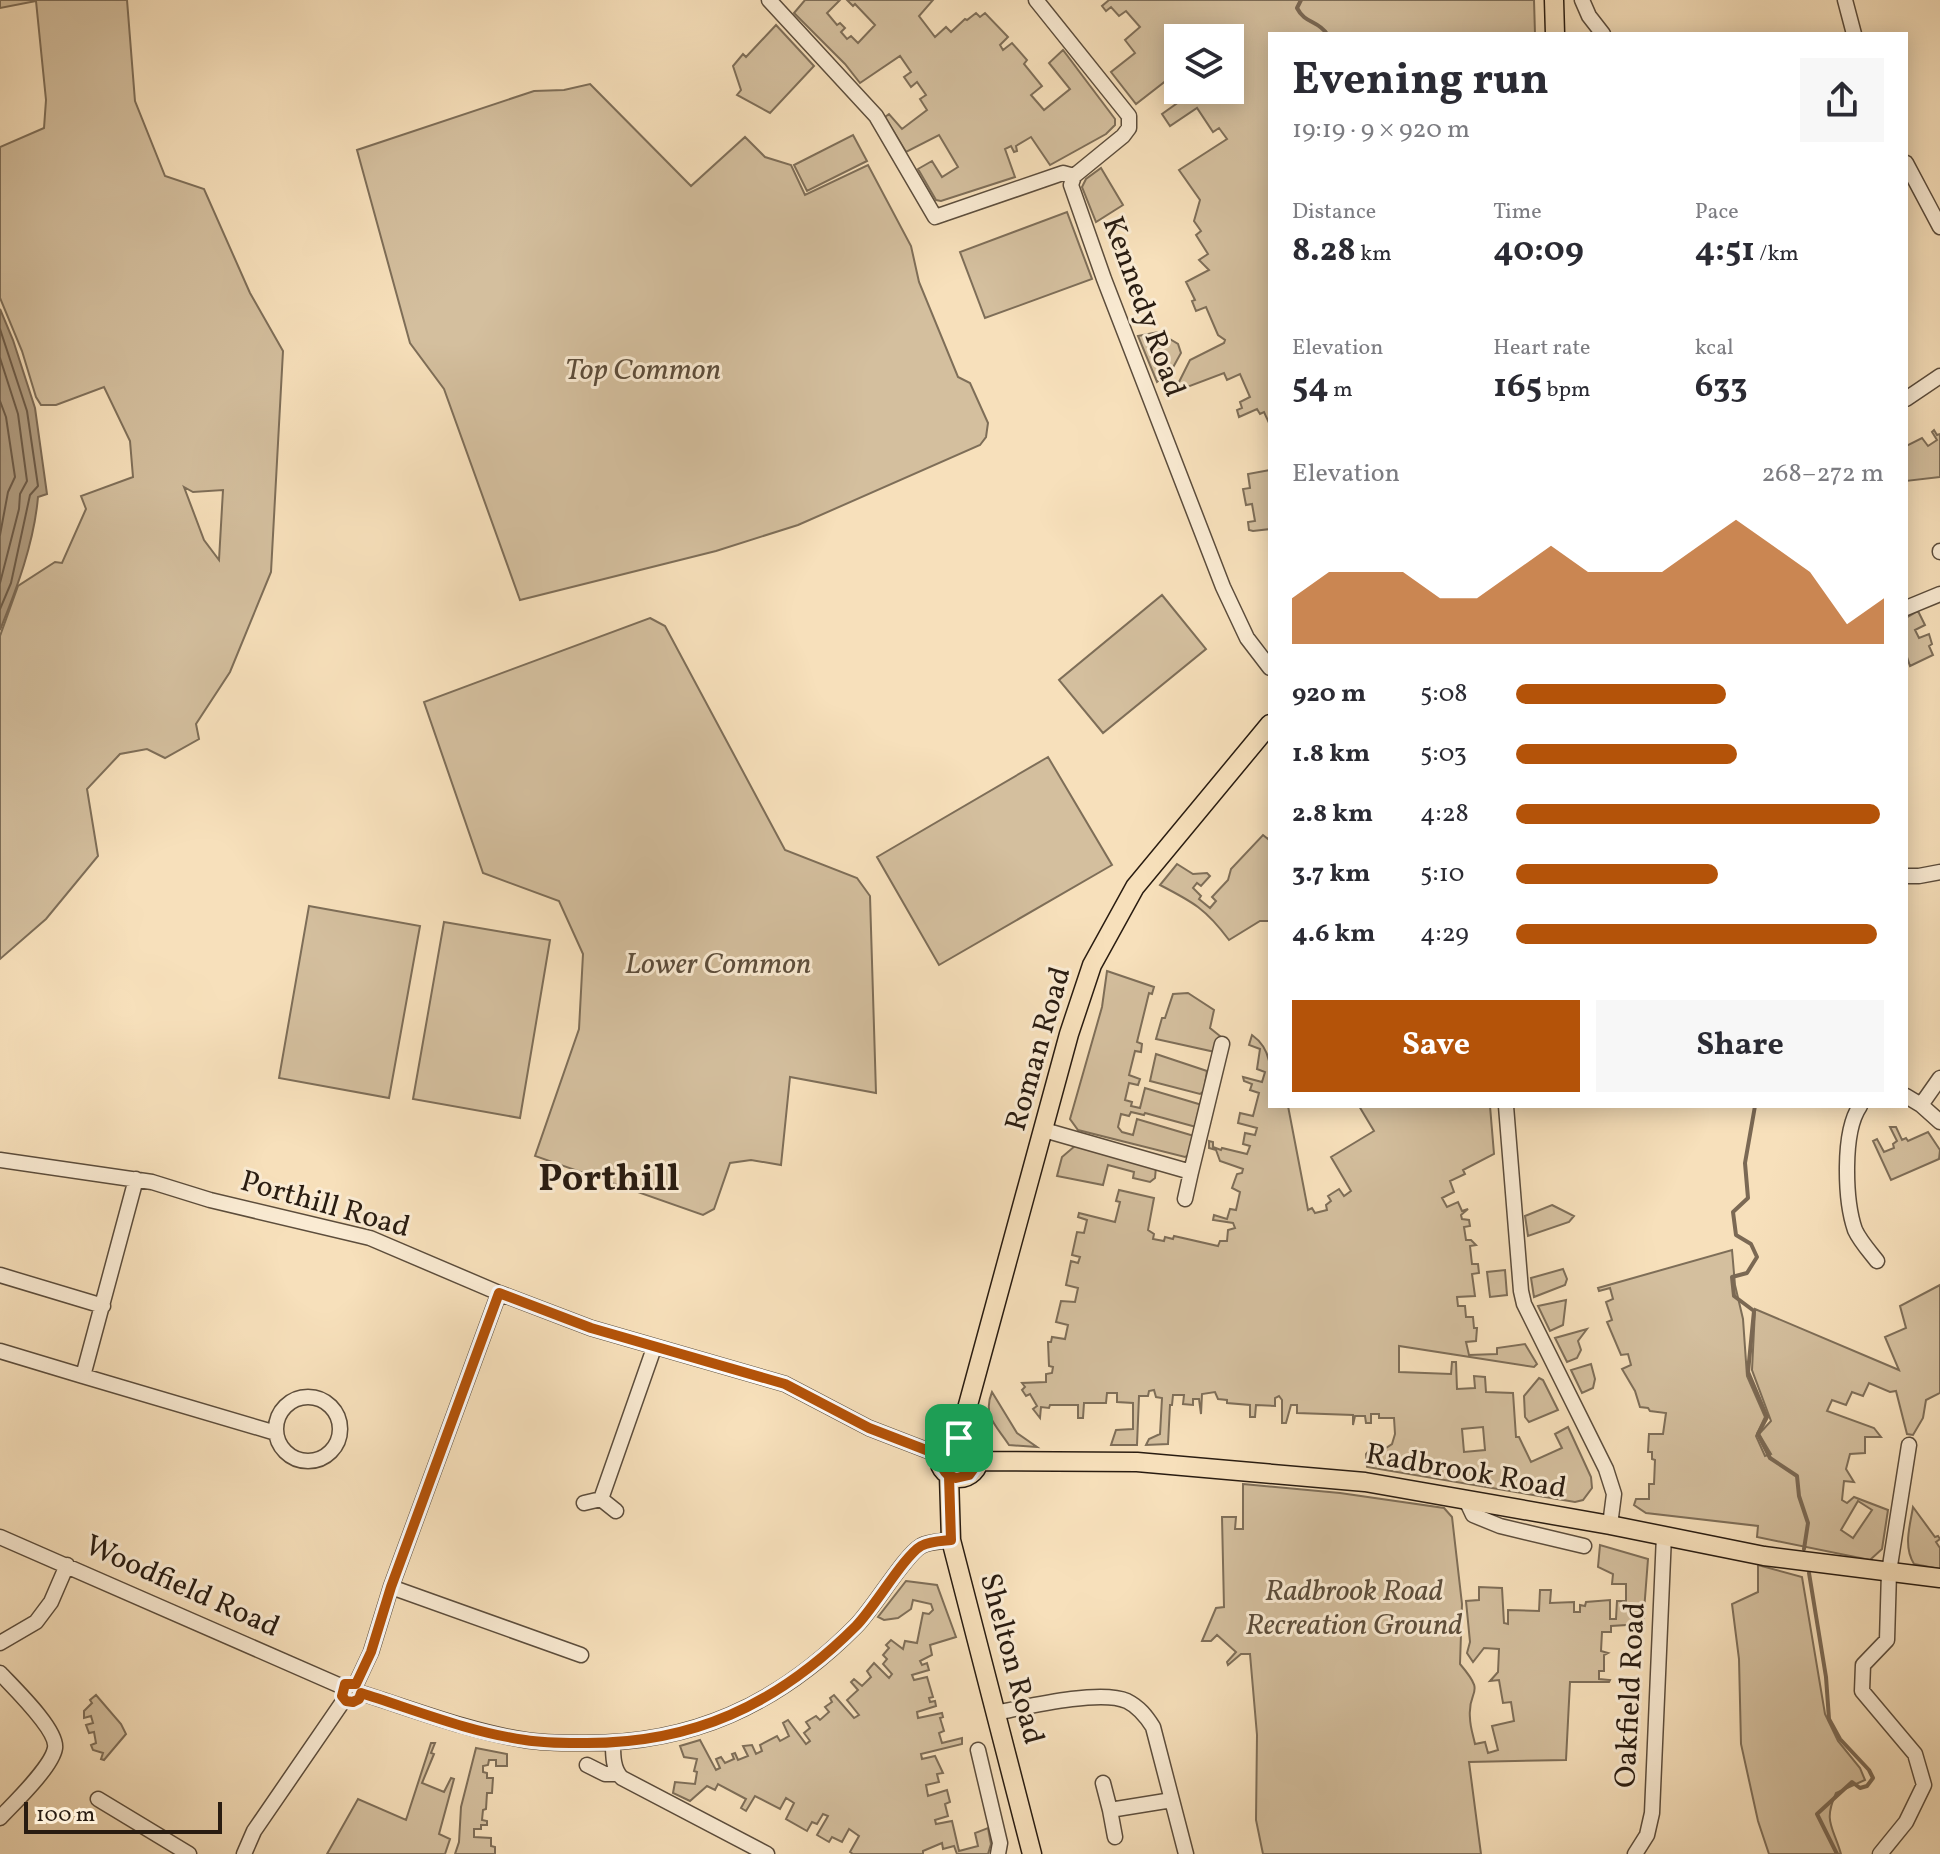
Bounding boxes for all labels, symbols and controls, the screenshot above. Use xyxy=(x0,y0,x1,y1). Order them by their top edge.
map controls xyxy=(1164,24,1244,104)
button: layers xyxy=(1164,24,1244,104)
text: Evening run xyxy=(1292,51,1549,112)
button: share xyxy=(1800,58,1884,142)
text: 19:19 · 9 × 920 m xyxy=(1292,112,1470,148)
text: Distance xyxy=(1292,197,1376,228)
text: Time xyxy=(1493,197,1542,228)
text: Pace xyxy=(1695,197,1739,228)
street label: Kennedy Road xyxy=(1091,211,1195,403)
text: 8.28 xyxy=(1292,228,1356,275)
text: 40:09 xyxy=(1493,228,1584,275)
text: 4:51 xyxy=(1695,228,1755,275)
text: km xyxy=(1356,239,1392,270)
text: /km xyxy=(1755,239,1799,270)
text: Elevation xyxy=(1292,333,1383,364)
text: Heart rate xyxy=(1493,333,1590,364)
text: kcal xyxy=(1695,333,1734,364)
park label: Top Common xyxy=(565,350,721,392)
text: 54 xyxy=(1292,364,1329,411)
text: 165 xyxy=(1493,364,1542,411)
text: 633 xyxy=(1695,364,1748,411)
text: m xyxy=(1329,375,1353,406)
text: bpm xyxy=(1542,375,1591,406)
text: Elevation xyxy=(1292,456,1400,492)
text: 268–272 m xyxy=(1761,456,1884,492)
text: 920 m xyxy=(1292,676,1366,712)
text: 5:08 xyxy=(1420,676,1467,712)
text: 1.8 km xyxy=(1292,736,1370,772)
text: 5:03 xyxy=(1420,736,1467,772)
text: 2.8 km xyxy=(1292,796,1373,832)
text: 4:28 xyxy=(1420,796,1469,832)
text: 3.7 km xyxy=(1292,856,1370,892)
text: 5:10 xyxy=(1420,856,1464,892)
text: 4.6 km xyxy=(1292,916,1376,952)
text: 4:29 xyxy=(1420,916,1469,952)
park label: Lower Common xyxy=(625,944,811,986)
street label: Roman Road xyxy=(996,962,1082,1136)
button: Save xyxy=(1292,1000,1580,1092)
button: Share xyxy=(1596,1000,1884,1092)
district label: Porthill xyxy=(538,1154,680,1207)
street label: Porthill Road xyxy=(235,1161,415,1249)
pin xyxy=(925,1404,993,1472)
icon: arrive xyxy=(937,1416,981,1460)
street label: Radbrook Road xyxy=(1362,1434,1570,1510)
street label: Woodfield Road xyxy=(78,1525,286,1649)
street label: Shelton Road xyxy=(968,1569,1054,1749)
park label: Radbrook Road Recreation Ground xyxy=(1245,1571,1463,1647)
street label: Oakfield Road xyxy=(1605,1601,1657,1789)
scale bar xyxy=(24,1798,222,1834)
text: 100 m xyxy=(36,1800,95,1831)

